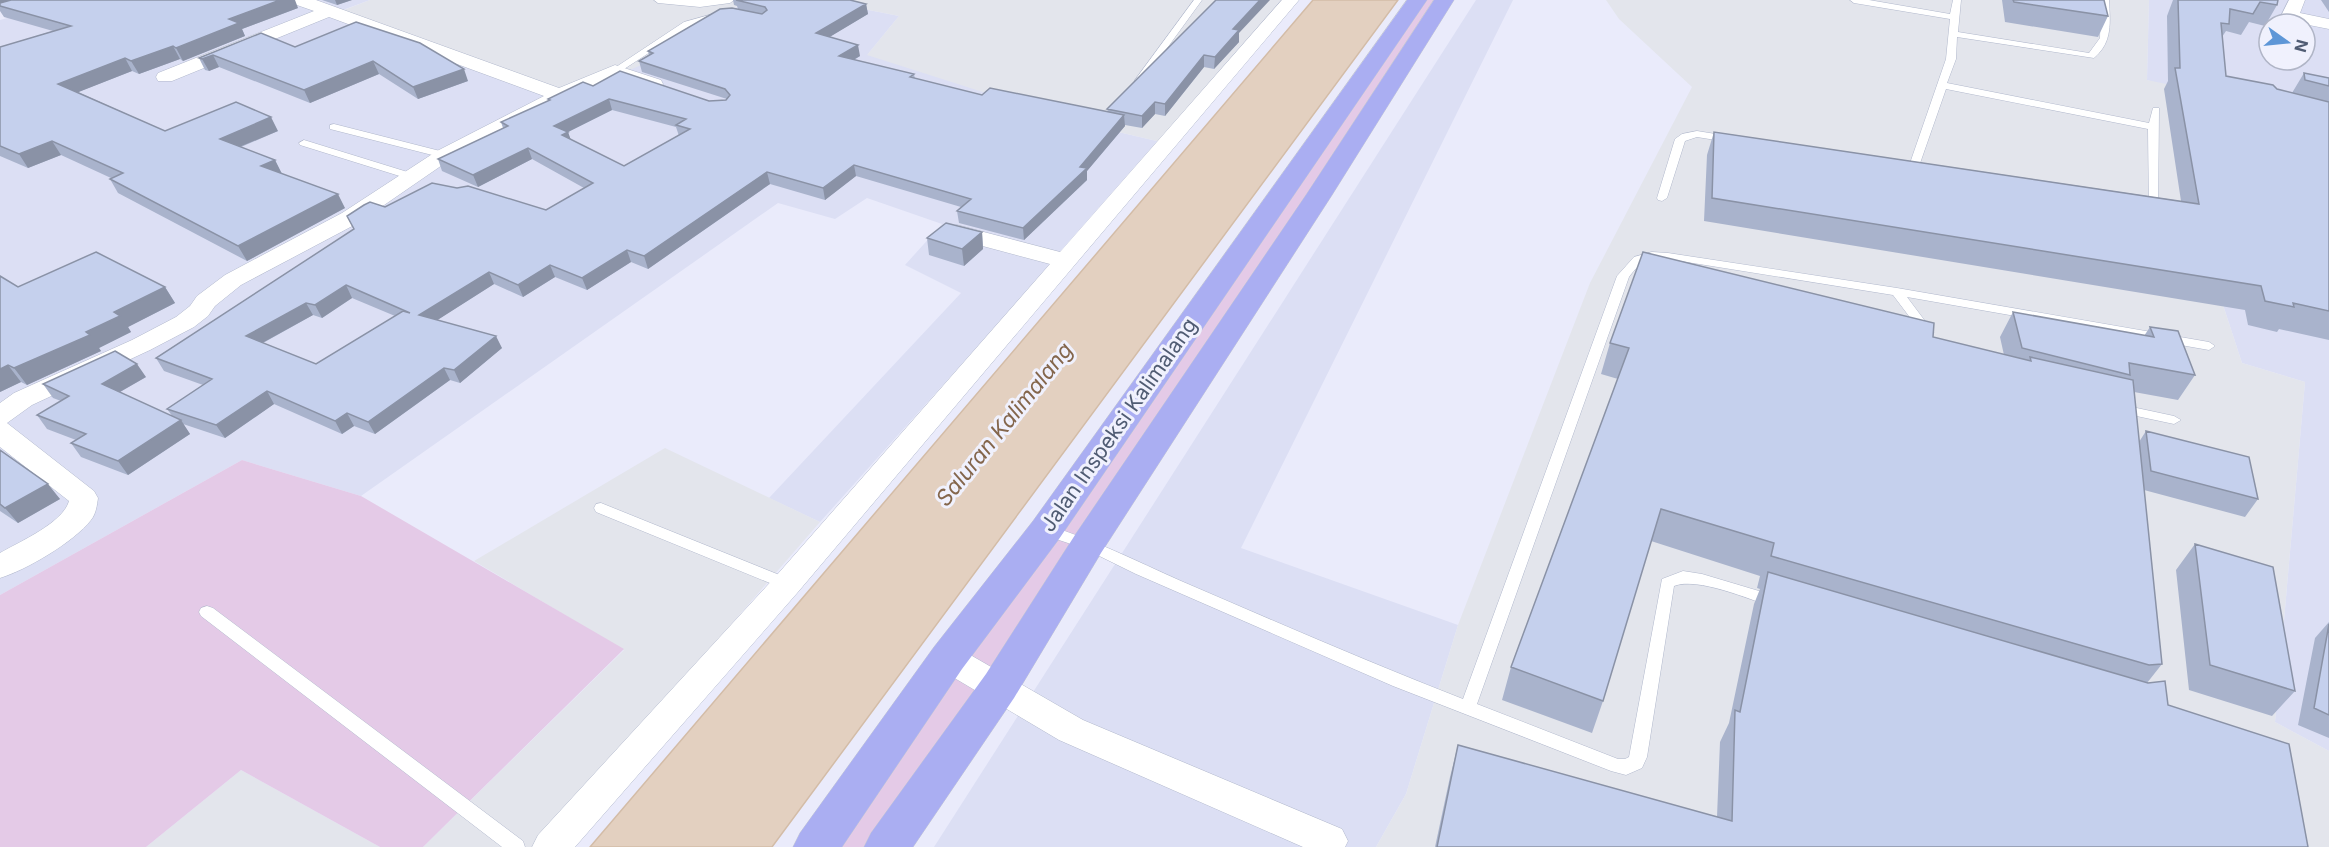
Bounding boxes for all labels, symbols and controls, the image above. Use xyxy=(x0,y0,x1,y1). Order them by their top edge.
north arrow xyxy=(2257,12,2317,72)
text: N xyxy=(2290,37,2313,54)
street label: Jalan Inspeksi Kalimalang xyxy=(1035,313,1202,536)
water label: Saluran Kalimalang xyxy=(930,337,1078,511)

